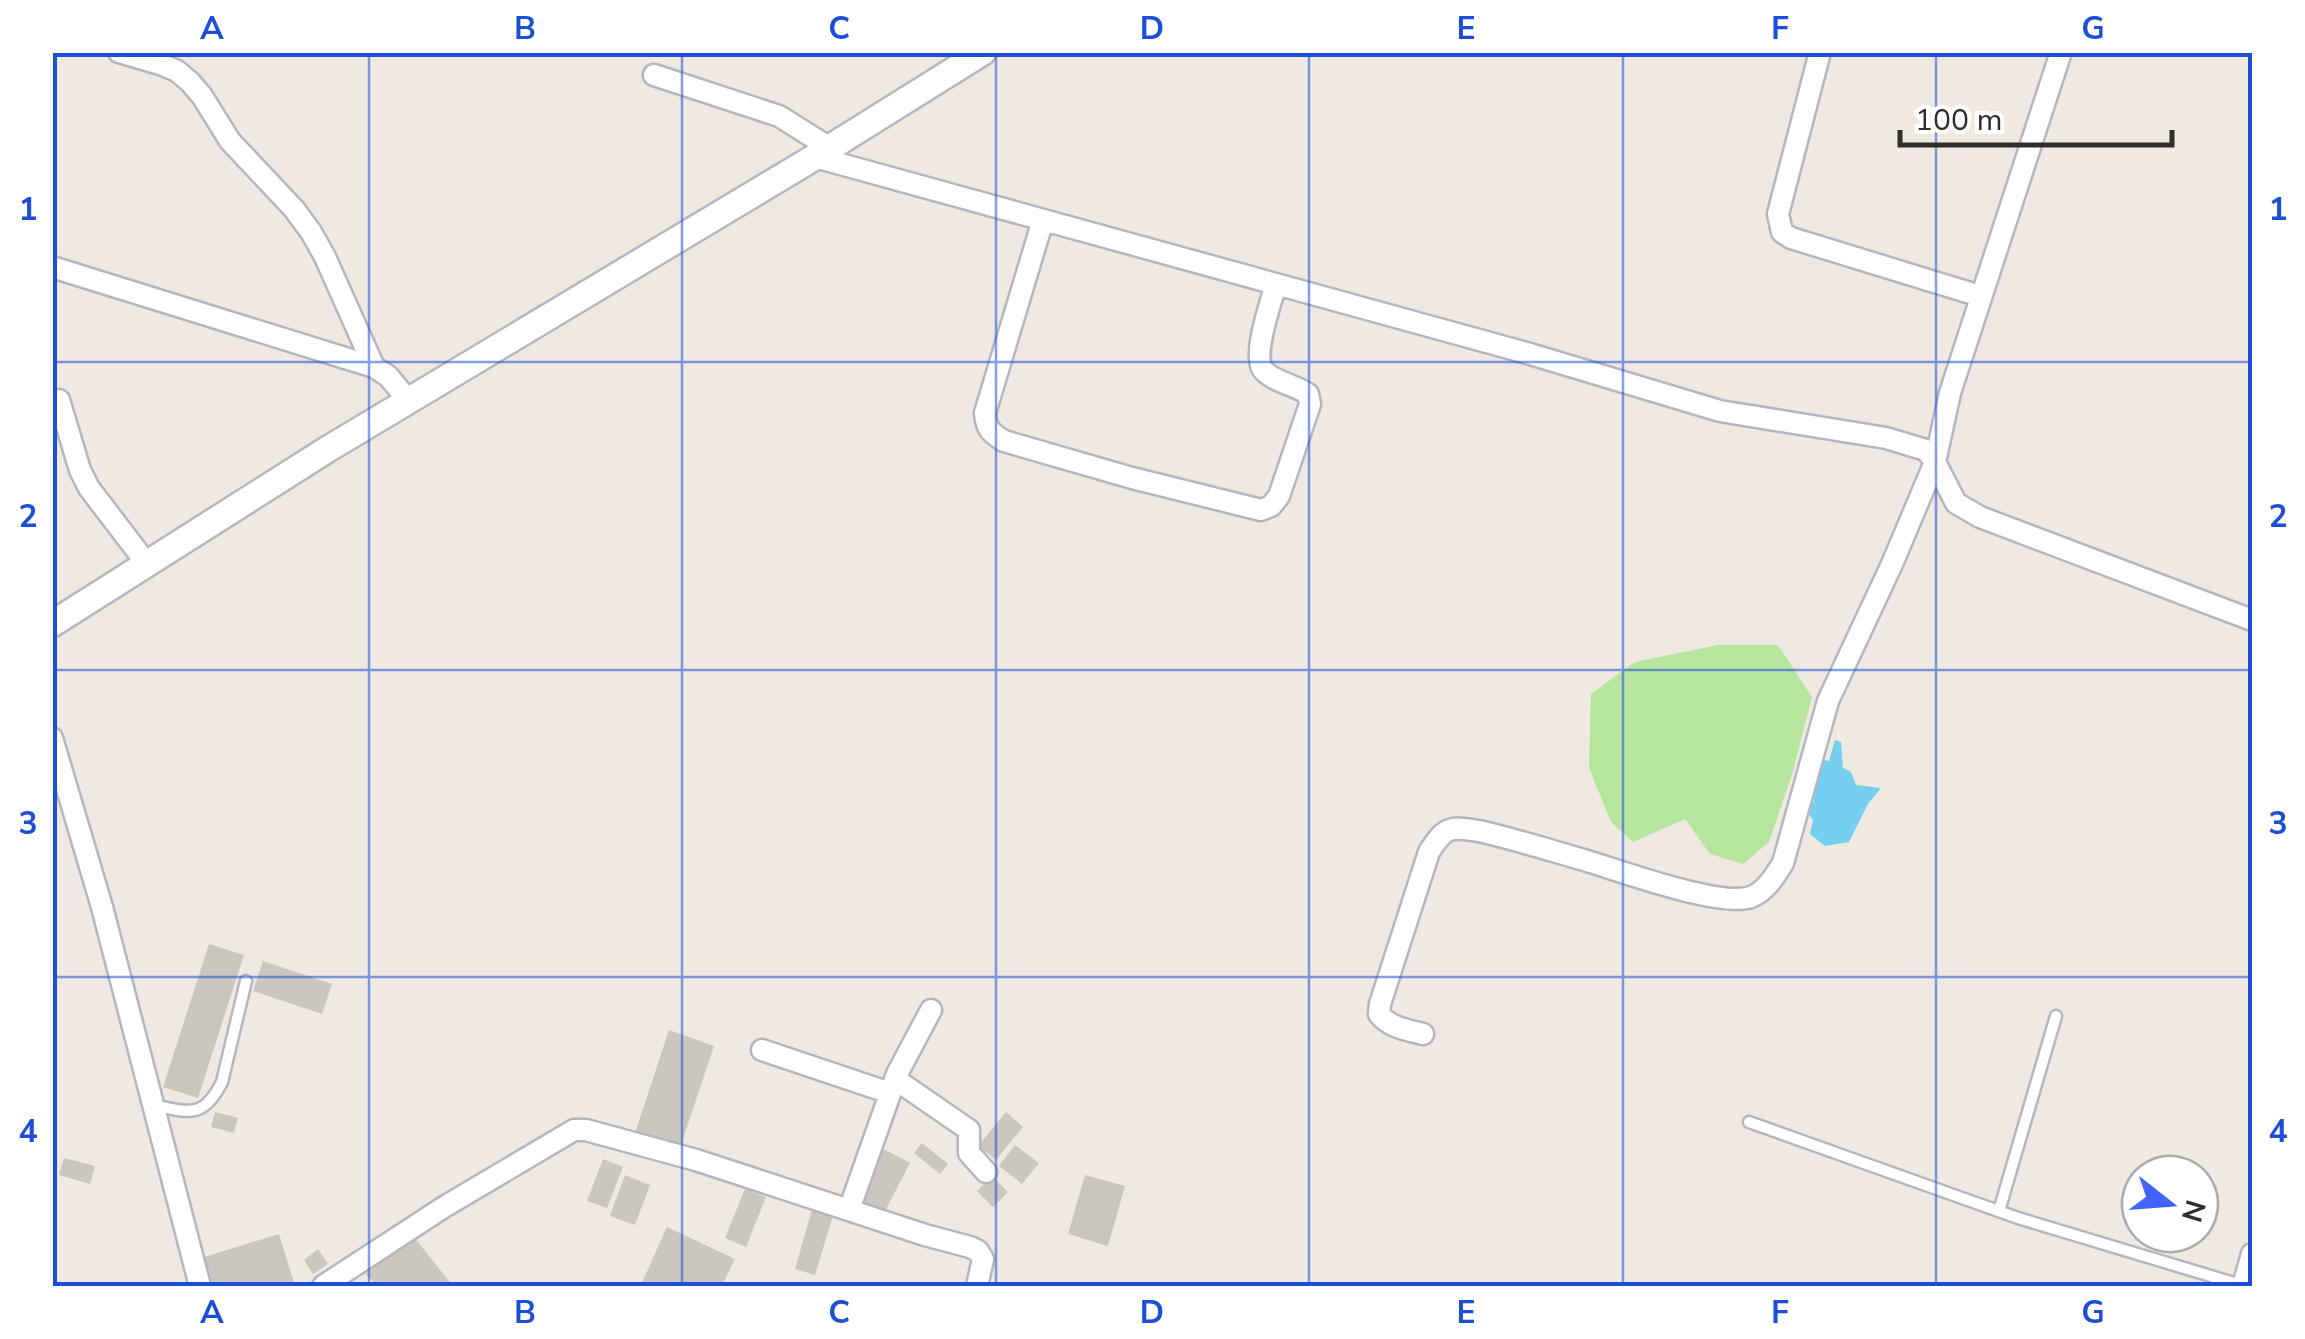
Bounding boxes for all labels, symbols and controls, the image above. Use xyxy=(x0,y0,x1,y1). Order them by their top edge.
text: A xyxy=(200,7,224,50)
text: B xyxy=(514,7,536,50)
text: C xyxy=(828,7,850,50)
text: D xyxy=(1140,7,1164,50)
text: E xyxy=(1456,7,1476,50)
text: F xyxy=(1771,7,1789,50)
text: G xyxy=(2081,7,2105,50)
scale bar xyxy=(1900,85,2172,147)
text: 100 m xyxy=(1915,100,2002,141)
text: 1 xyxy=(18,188,38,231)
text: 1 xyxy=(2268,188,2288,231)
text: 2 xyxy=(18,495,38,538)
text: 2 xyxy=(2268,495,2288,538)
text: 3 xyxy=(18,802,38,845)
text: 3 xyxy=(2268,802,2288,845)
text: 4 xyxy=(18,1110,38,1153)
text: 4 xyxy=(2268,1110,2288,1153)
north arrow xyxy=(2120,1154,2220,1254)
text: N xyxy=(2172,1195,2214,1227)
text: A xyxy=(200,1291,224,1334)
text: B xyxy=(514,1291,536,1334)
text: C xyxy=(828,1291,850,1334)
text: D xyxy=(1140,1291,1164,1334)
text: E xyxy=(1456,1291,1476,1334)
text: F xyxy=(1771,1291,1789,1334)
text: G xyxy=(2081,1291,2105,1334)

